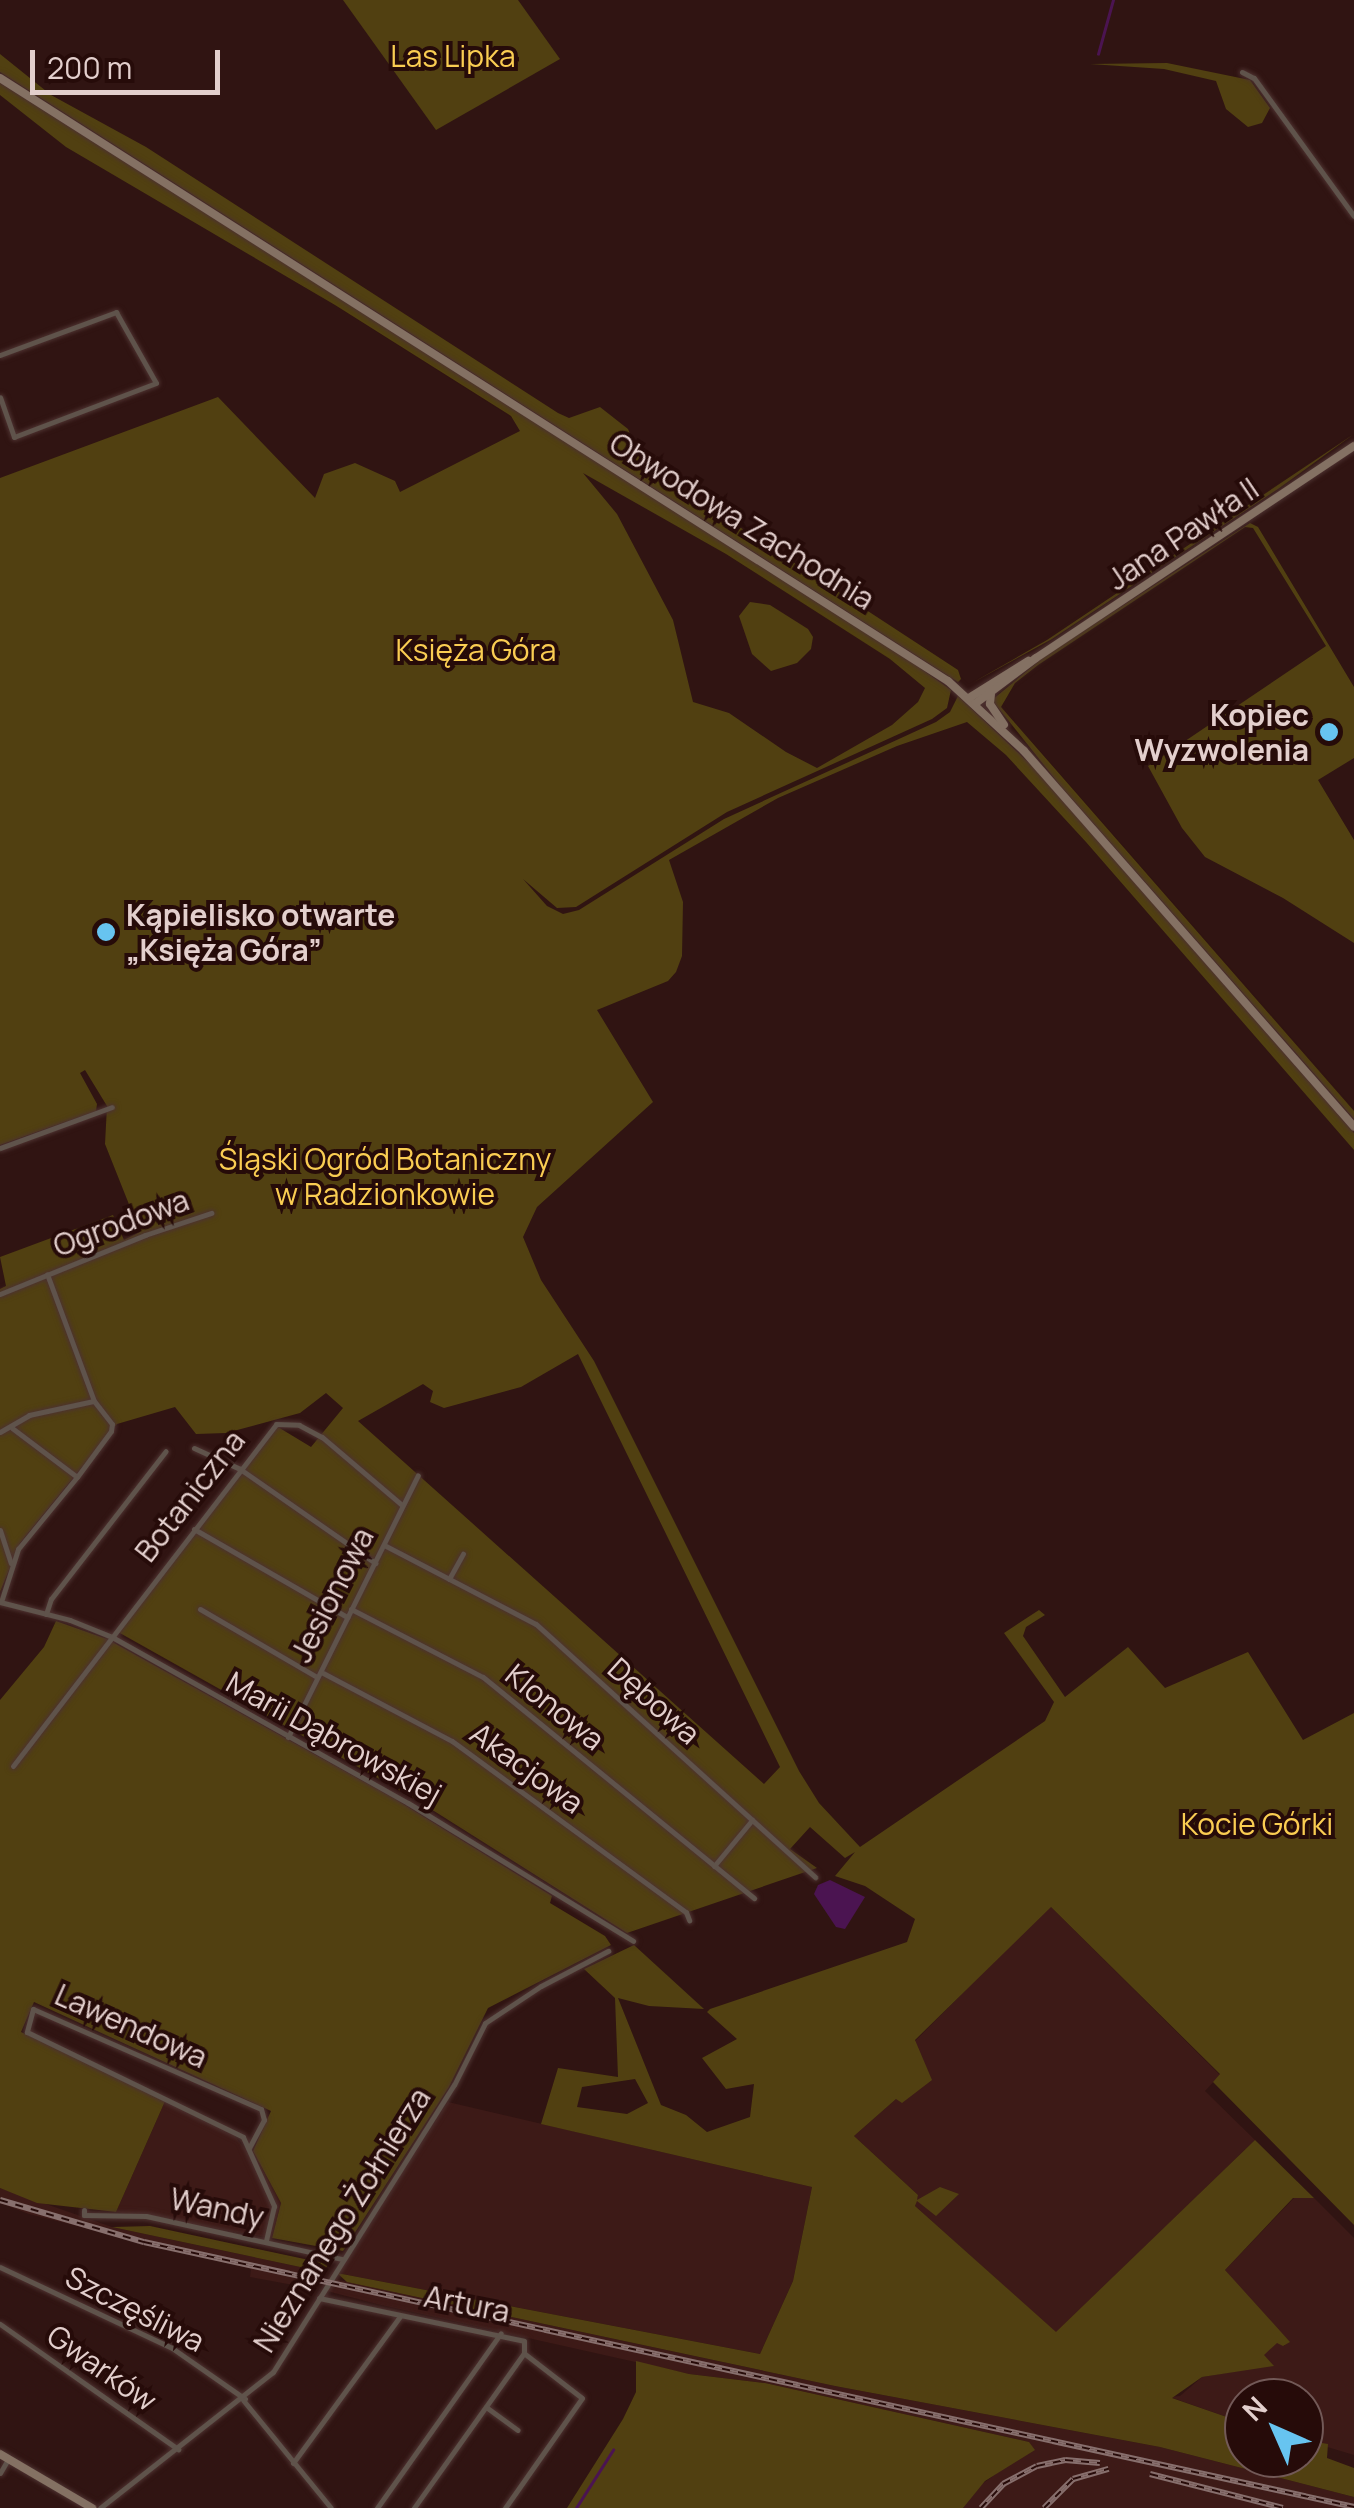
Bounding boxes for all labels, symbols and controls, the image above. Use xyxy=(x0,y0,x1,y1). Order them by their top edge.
scale bar xyxy=(35,30,225,92)
park label: Las Lipka xyxy=(390,38,516,74)
text: 200 m xyxy=(47,47,132,88)
street label: Obwodowa Zachodnia xyxy=(603,425,881,617)
street label: Jana Pawła II xyxy=(1101,470,1265,598)
park label: Księża Góra xyxy=(396,632,556,668)
place label: Kopiec Wyzwolenia xyxy=(1134,697,1309,768)
marker: Kopiec Wyzwolenia xyxy=(1318,721,1340,743)
place label: Kąpielisko otwarte „Księża Góra” xyxy=(126,897,395,968)
marker: Kąpielisko otwarte „Księża Góra” xyxy=(95,921,117,943)
park label: Śląski Ogród Botaniczny w Radzionkowie xyxy=(219,1141,551,1212)
street label: Ogrodowa xyxy=(48,1182,194,1264)
street label: Botaniczna xyxy=(128,1423,252,1569)
street label: Jesionowa xyxy=(283,1522,381,1668)
street label: Dębowa xyxy=(601,1650,707,1752)
street label: Klonowa xyxy=(499,1656,611,1758)
street label: Marii Dąbrowskiej xyxy=(220,1664,448,1812)
street label: Akacjowa xyxy=(464,1715,590,1821)
park label: Kocie Górki xyxy=(1181,1806,1333,1842)
street label: Lawendowa xyxy=(50,1977,212,2075)
street label: Nieznanego Żołnierza xyxy=(246,2081,438,2359)
street label: Wandy xyxy=(167,2181,267,2235)
street label: Szczęśliwa xyxy=(60,2259,210,2359)
street label: Artura xyxy=(421,2278,513,2330)
street label: Gwarków xyxy=(40,2317,164,2419)
north arrow xyxy=(1224,2378,1324,2478)
text: N xyxy=(1234,2388,1275,2429)

